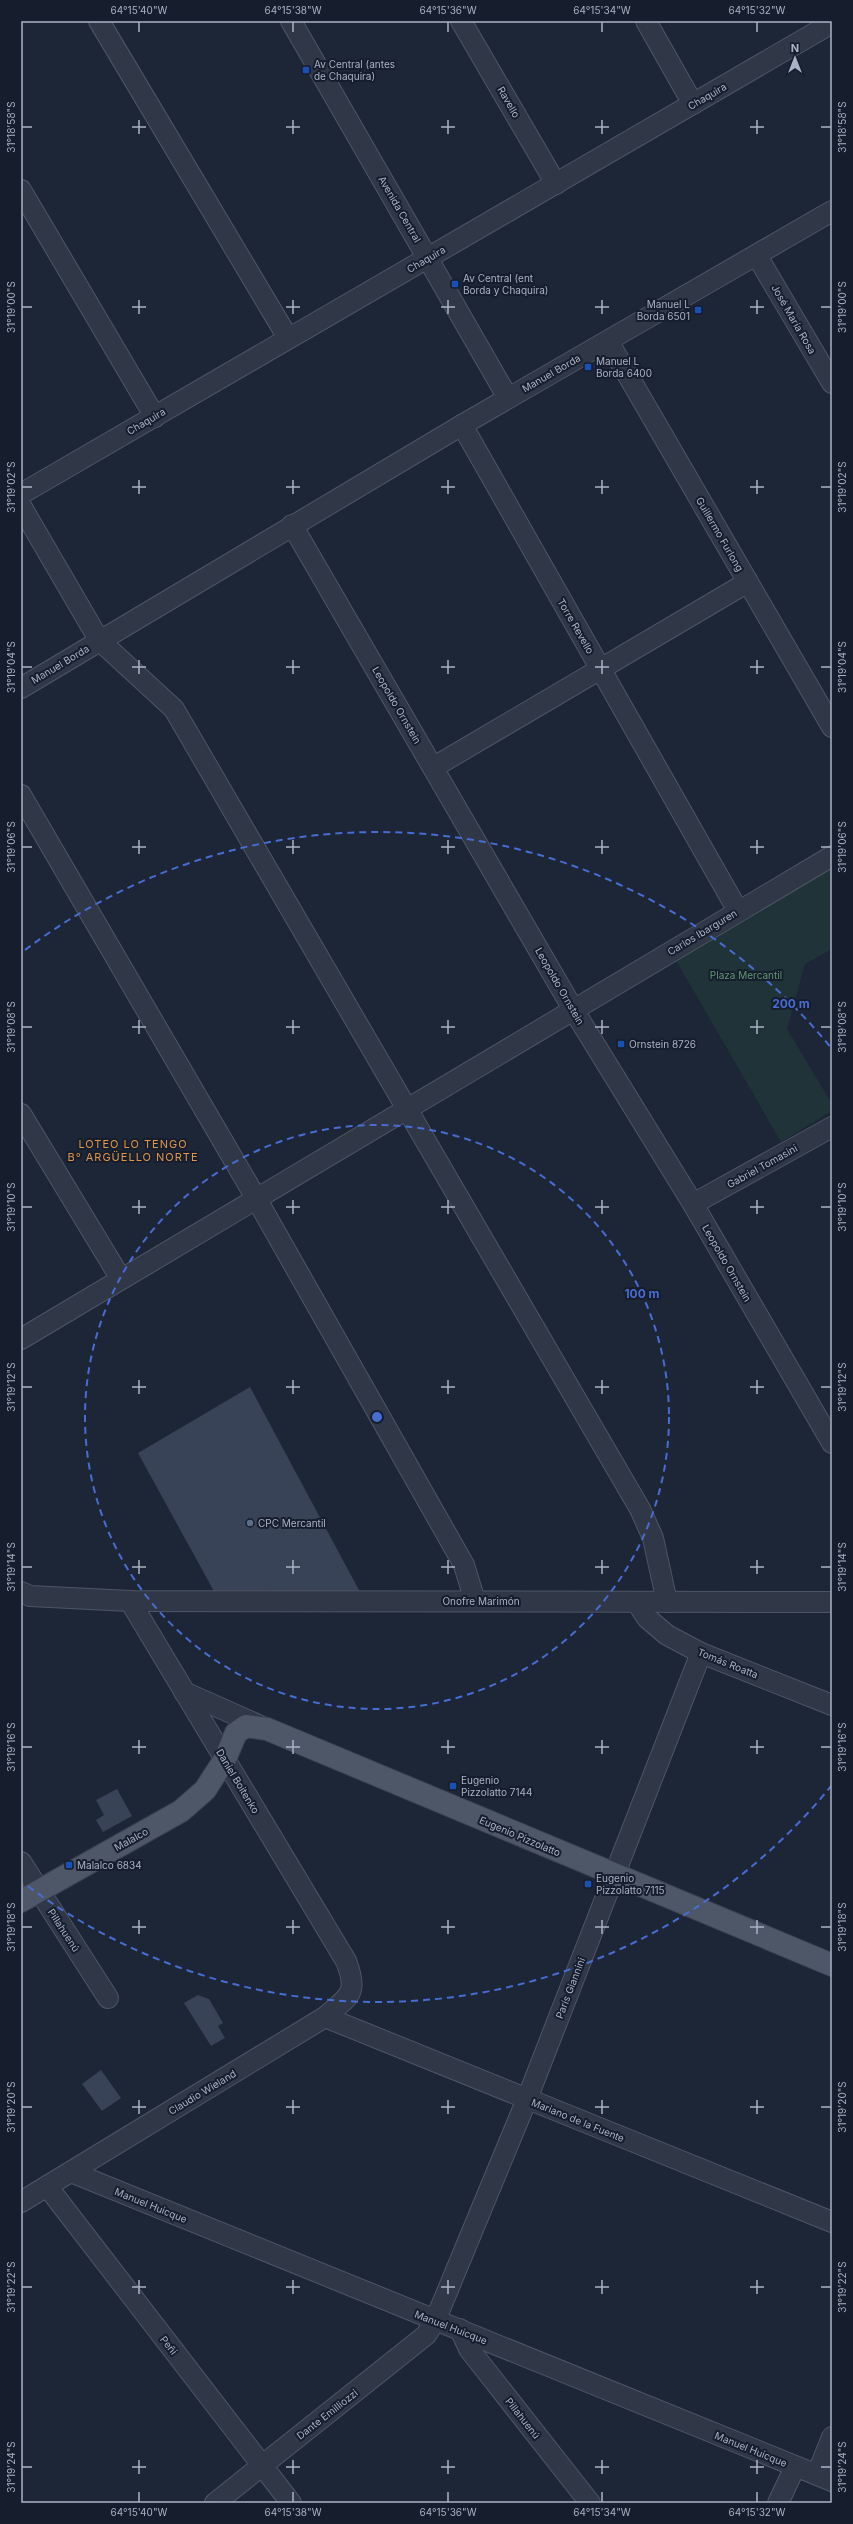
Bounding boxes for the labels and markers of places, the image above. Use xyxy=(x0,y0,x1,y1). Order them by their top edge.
place label: Av Central (antes de Chaquira) xyxy=(314,58,395,82)
marker: Av Central (antes de Chaquira) xyxy=(301,65,311,75)
place label: Av Central (ent Borda y Chaquira) xyxy=(463,272,548,296)
marker: Av Central (ent Borda y Chaquira) xyxy=(450,279,460,289)
place label: Manuel L Borda 6501 xyxy=(637,298,690,322)
marker: Manuel L Borda 6501 xyxy=(693,305,703,315)
place label: Manuel L Borda 6400 xyxy=(596,355,652,379)
marker: Manuel L Borda 6400 xyxy=(583,362,593,372)
place label: Ornstein 8726 xyxy=(629,1038,696,1050)
marker: Ornstein 8726 xyxy=(616,1039,626,1049)
centre of rings xyxy=(370,1410,384,1424)
place label: CPC Mercantil xyxy=(258,1517,326,1529)
marker: CPC Mercantil xyxy=(245,1518,255,1528)
place label: Eugenio Pizzolatto 7144 xyxy=(461,1774,532,1798)
marker: Eugenio Pizzolatto 7144 xyxy=(448,1781,458,1791)
place label: Malalco 6834 xyxy=(77,1859,142,1871)
marker: Malalco 6834 xyxy=(64,1860,74,1870)
place label: Eugenio Pizzolatto 7115 xyxy=(596,1872,665,1896)
marker: Eugenio Pizzolatto 7115 xyxy=(583,1879,593,1889)

